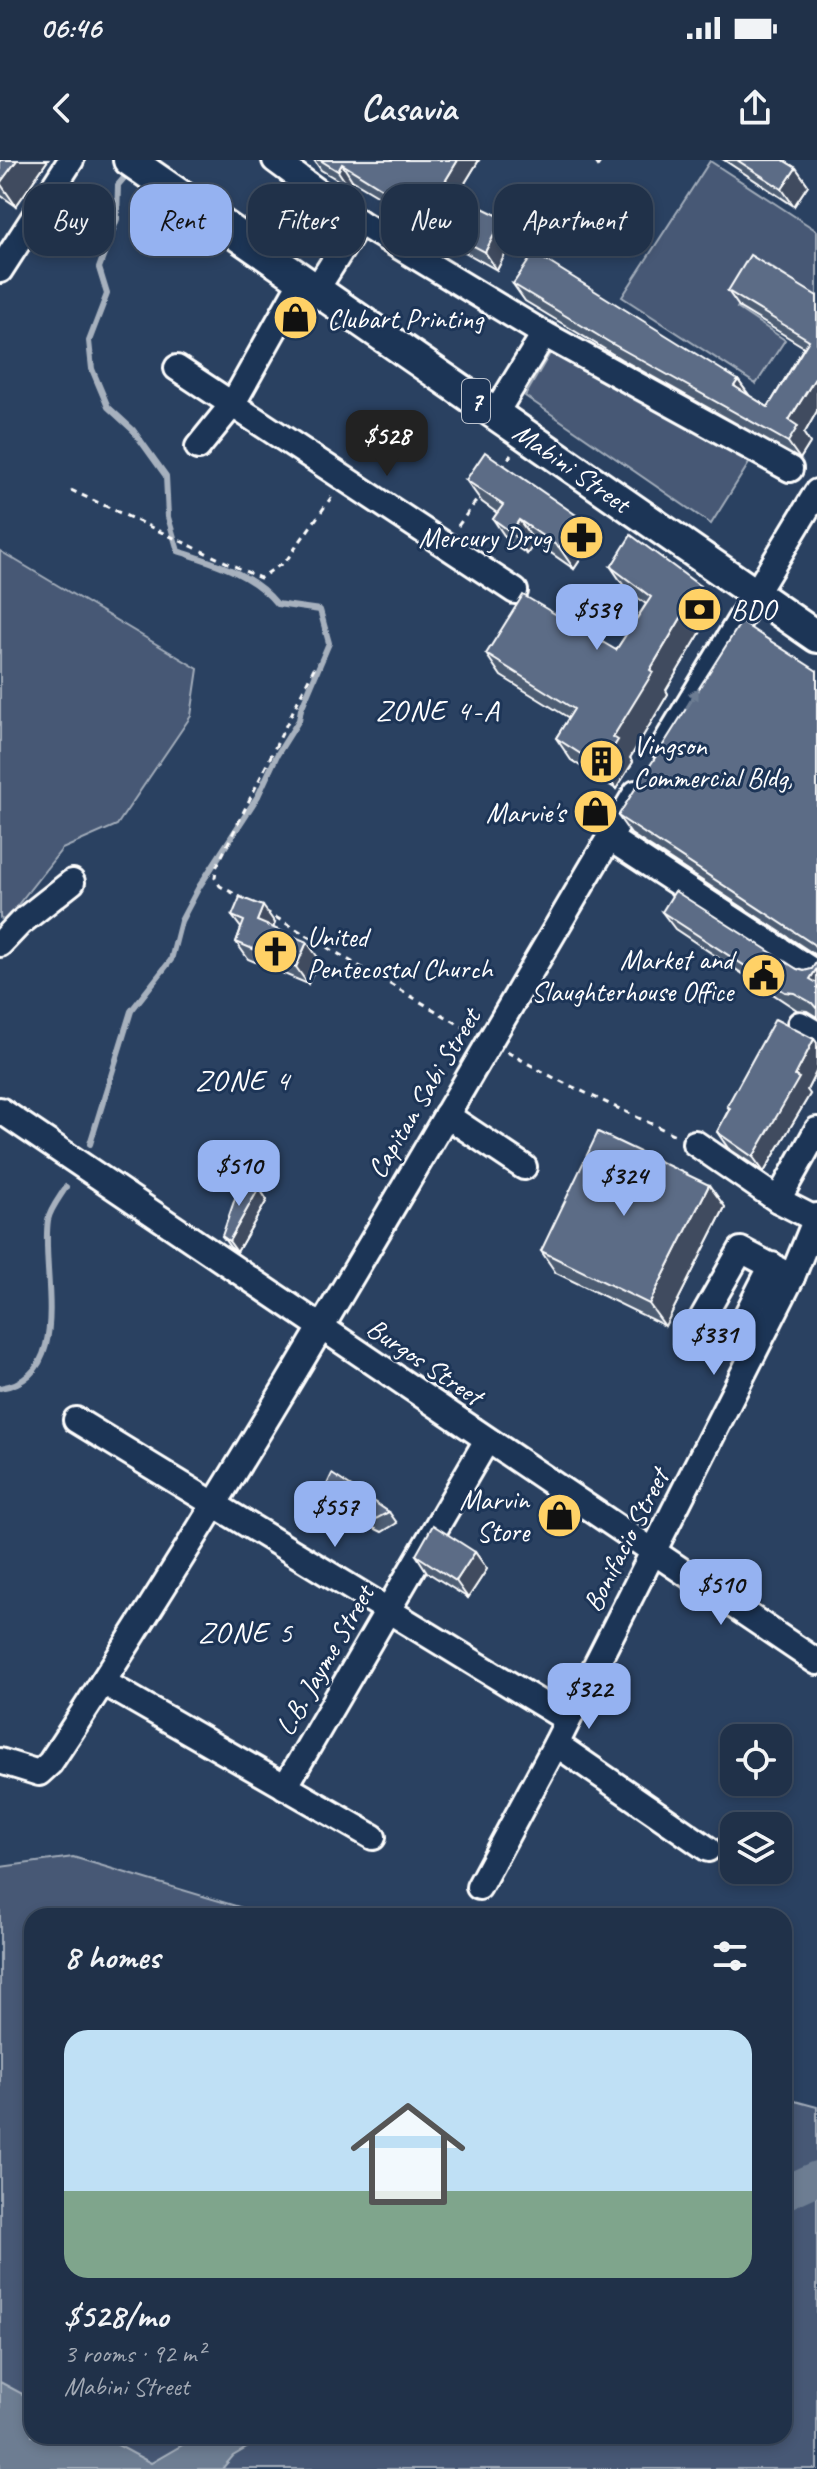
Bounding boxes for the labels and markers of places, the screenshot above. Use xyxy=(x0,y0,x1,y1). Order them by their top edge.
shop icon: Clubart Printing xyxy=(272,294,320,342)
place label: Clubart Printing xyxy=(327,301,485,336)
pin: $528 xyxy=(340,410,434,478)
pharmacy icon: Mercury Drug xyxy=(558,513,606,561)
place label: Mercury Drug xyxy=(419,520,553,555)
pin: $539 xyxy=(550,584,644,652)
bank icon: BDO xyxy=(676,585,724,633)
place label: BDO xyxy=(731,592,779,627)
place label: Vingson Commercial Bldg, xyxy=(633,728,793,795)
building icon: Vingson Commercial Bldg, xyxy=(578,737,626,785)
shop icon: Marvie's xyxy=(572,788,620,836)
place label: Marvie's xyxy=(486,795,567,830)
place label: United Pentecostal Church xyxy=(307,919,494,986)
church icon: United Pentecostal Church xyxy=(252,928,300,976)
place label: Market and Slaughterhouse Office xyxy=(531,942,737,1009)
public building icon: Market and Slaughterhouse Office xyxy=(740,951,788,999)
pin: $510 xyxy=(192,1140,286,1208)
pin: $324 xyxy=(577,1150,671,1218)
pin: $331 xyxy=(667,1309,761,1377)
pin: $557 xyxy=(288,1481,382,1549)
place label: Marvin Store xyxy=(459,1482,531,1549)
shop icon: Marvin Store xyxy=(536,1491,584,1539)
pin: $510 xyxy=(674,1559,768,1627)
pin: $322 xyxy=(542,1663,636,1731)

